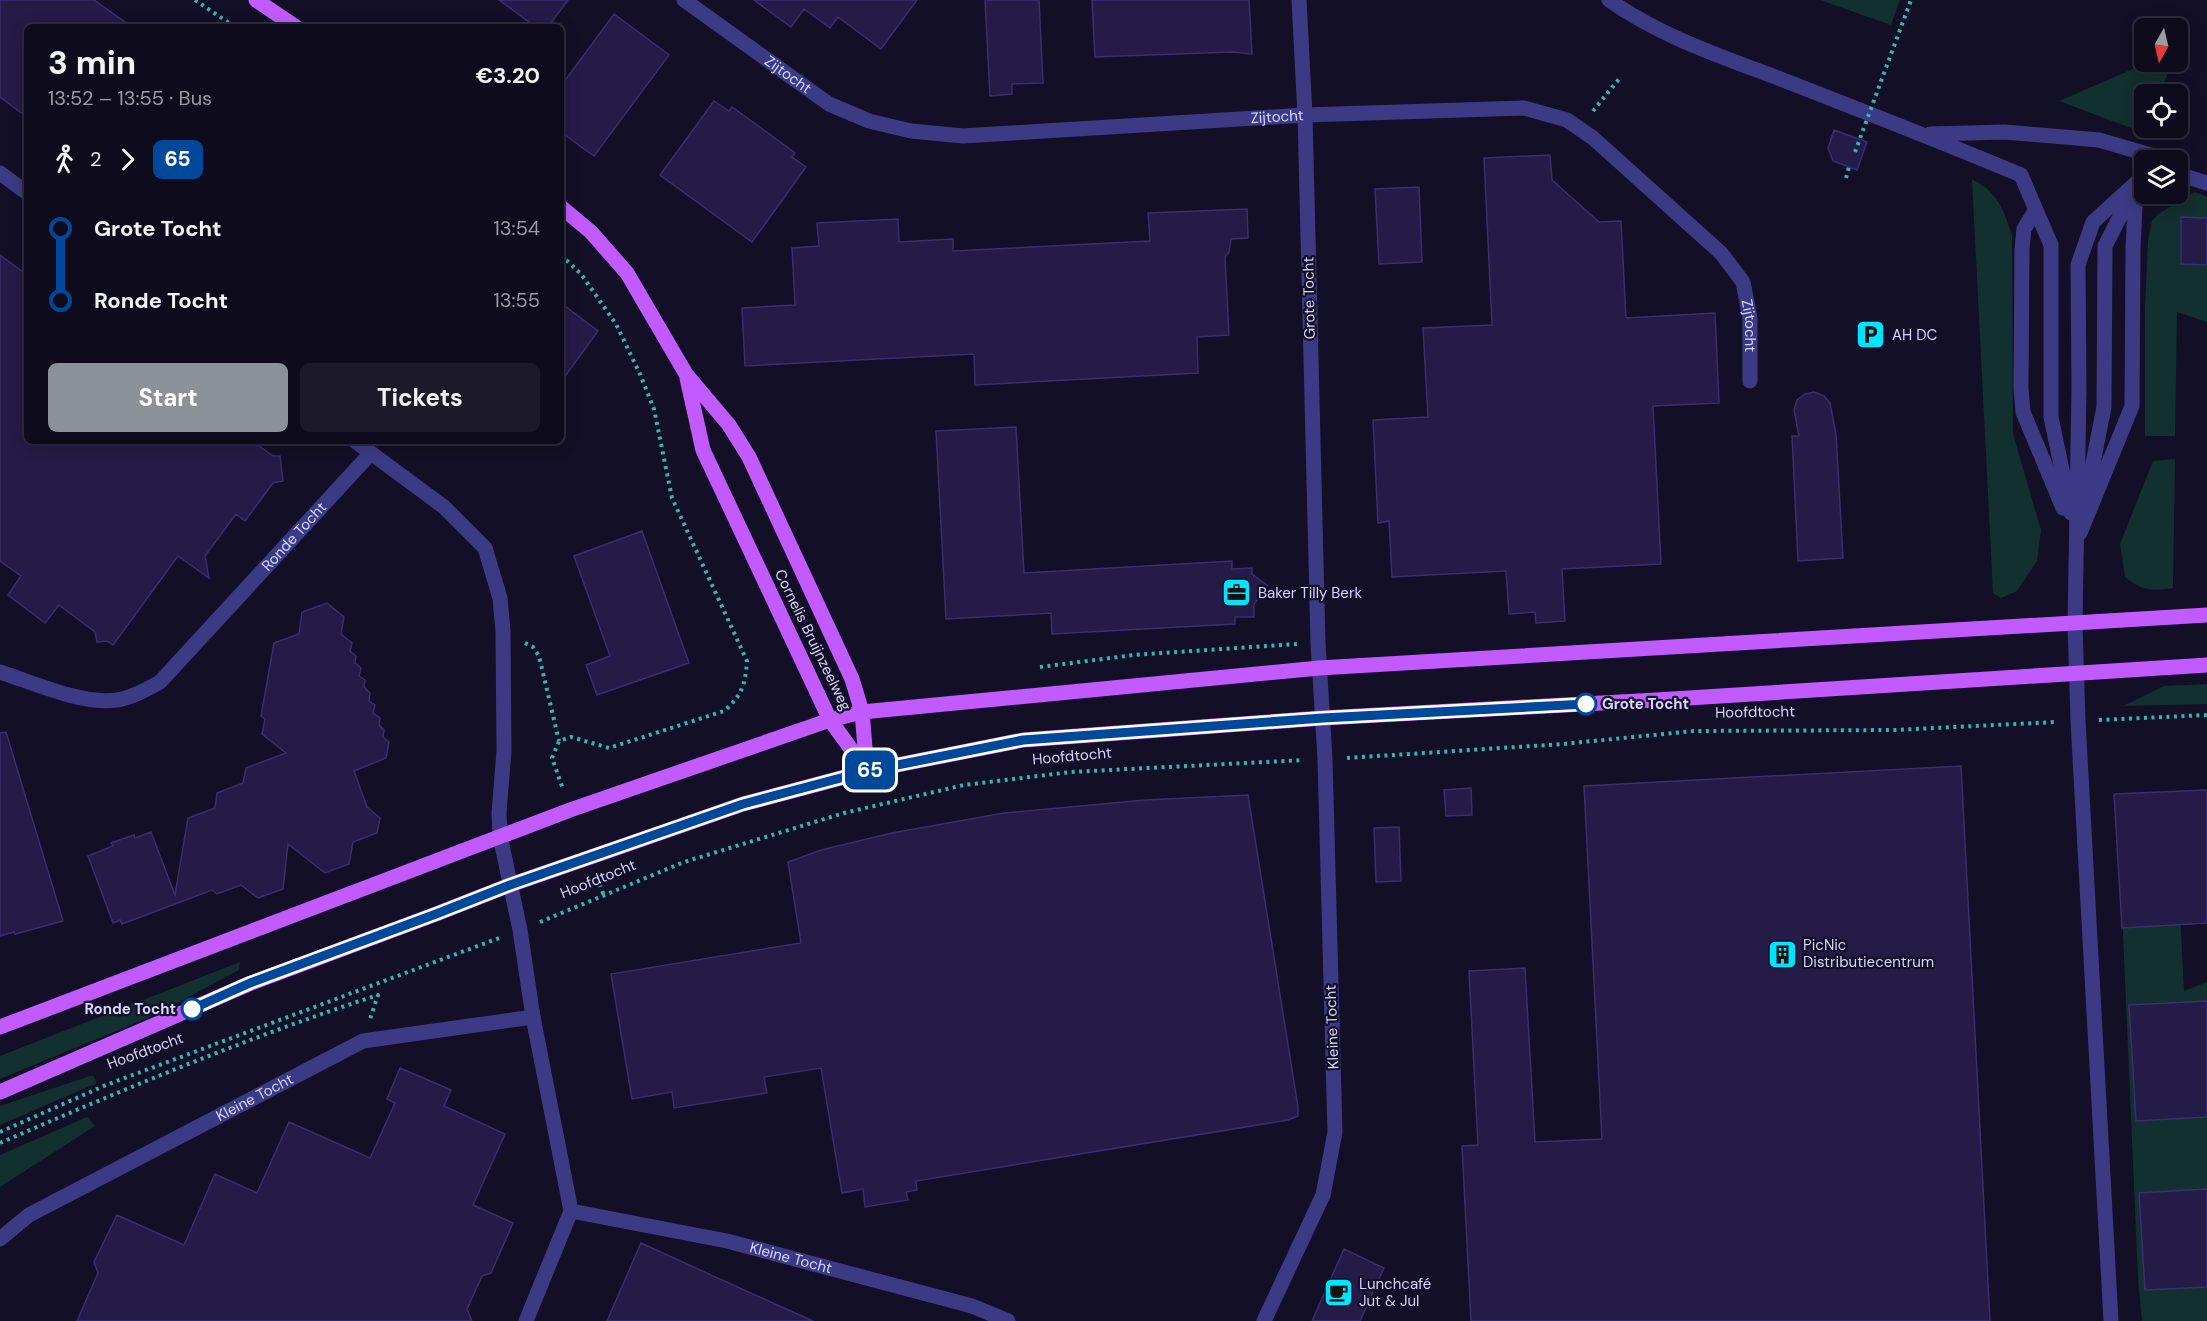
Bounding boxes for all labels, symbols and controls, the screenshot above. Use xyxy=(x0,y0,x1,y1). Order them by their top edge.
north arrow xyxy=(2134,18,2188,72)
map controls xyxy=(2134,18,2188,204)
text: 3 min xyxy=(48,41,136,84)
street label: Zijtocht xyxy=(761,51,816,98)
text: €3.20 xyxy=(476,61,540,90)
button: locate xyxy=(2134,84,2188,138)
text: 13:52 – 13:55 · Bus xyxy=(48,85,212,111)
street label: Zijtocht xyxy=(1250,105,1304,128)
icon: walk xyxy=(48,143,81,176)
icon: forward xyxy=(111,143,144,176)
text: 65 xyxy=(165,145,191,173)
text: 2 xyxy=(90,146,102,172)
button: layers xyxy=(2134,150,2188,204)
text: Grote Tocht xyxy=(94,214,222,243)
text: 13:54 xyxy=(494,215,540,241)
street label: Grote Tocht xyxy=(1298,256,1320,339)
text: Ronde Tocht xyxy=(94,286,228,315)
text: 13:55 xyxy=(494,287,540,313)
street label: Zijtocht xyxy=(1737,297,1760,352)
parking icon: AH DC xyxy=(1855,319,1887,351)
place label: AH DC xyxy=(1892,325,1937,345)
button: Start xyxy=(48,363,288,432)
button: Tickets xyxy=(300,363,540,432)
street label: Ronde Tocht xyxy=(257,498,331,575)
street label: Cornelis Bruijnzeelweg xyxy=(770,566,856,714)
office icon: Baker Tilly Berk xyxy=(1221,577,1253,609)
place label: Baker Tilly Berk xyxy=(1258,583,1362,603)
marker: Grote Tocht xyxy=(1575,693,1597,715)
place label: Grote Tocht xyxy=(1602,694,1689,714)
street label: Hoofdtocht xyxy=(1715,701,1795,723)
street label: Hoofdtocht xyxy=(1031,743,1113,769)
line badge: 65 xyxy=(843,750,897,790)
text: 65 xyxy=(857,756,883,784)
street label: Hoofdtocht xyxy=(557,855,639,903)
place label: PicNic Distributiecentrum xyxy=(1803,935,1934,972)
building icon: PicNic Distributiecentrum xyxy=(1766,938,1798,970)
street label: Kleine Tocht xyxy=(1321,984,1343,1070)
marker: Ronde Tocht xyxy=(181,998,203,1020)
place label: Ronde Tocht xyxy=(85,999,176,1019)
street label: Hoofdtocht xyxy=(104,1028,186,1074)
street label: Kleine Tocht xyxy=(212,1069,297,1126)
street label: Kleine Tocht xyxy=(748,1237,834,1278)
place label: Lunchcafé Jut & Jul xyxy=(1359,1274,1431,1311)
cafe icon: Lunchcafé Jut & Jul xyxy=(1322,1277,1354,1309)

